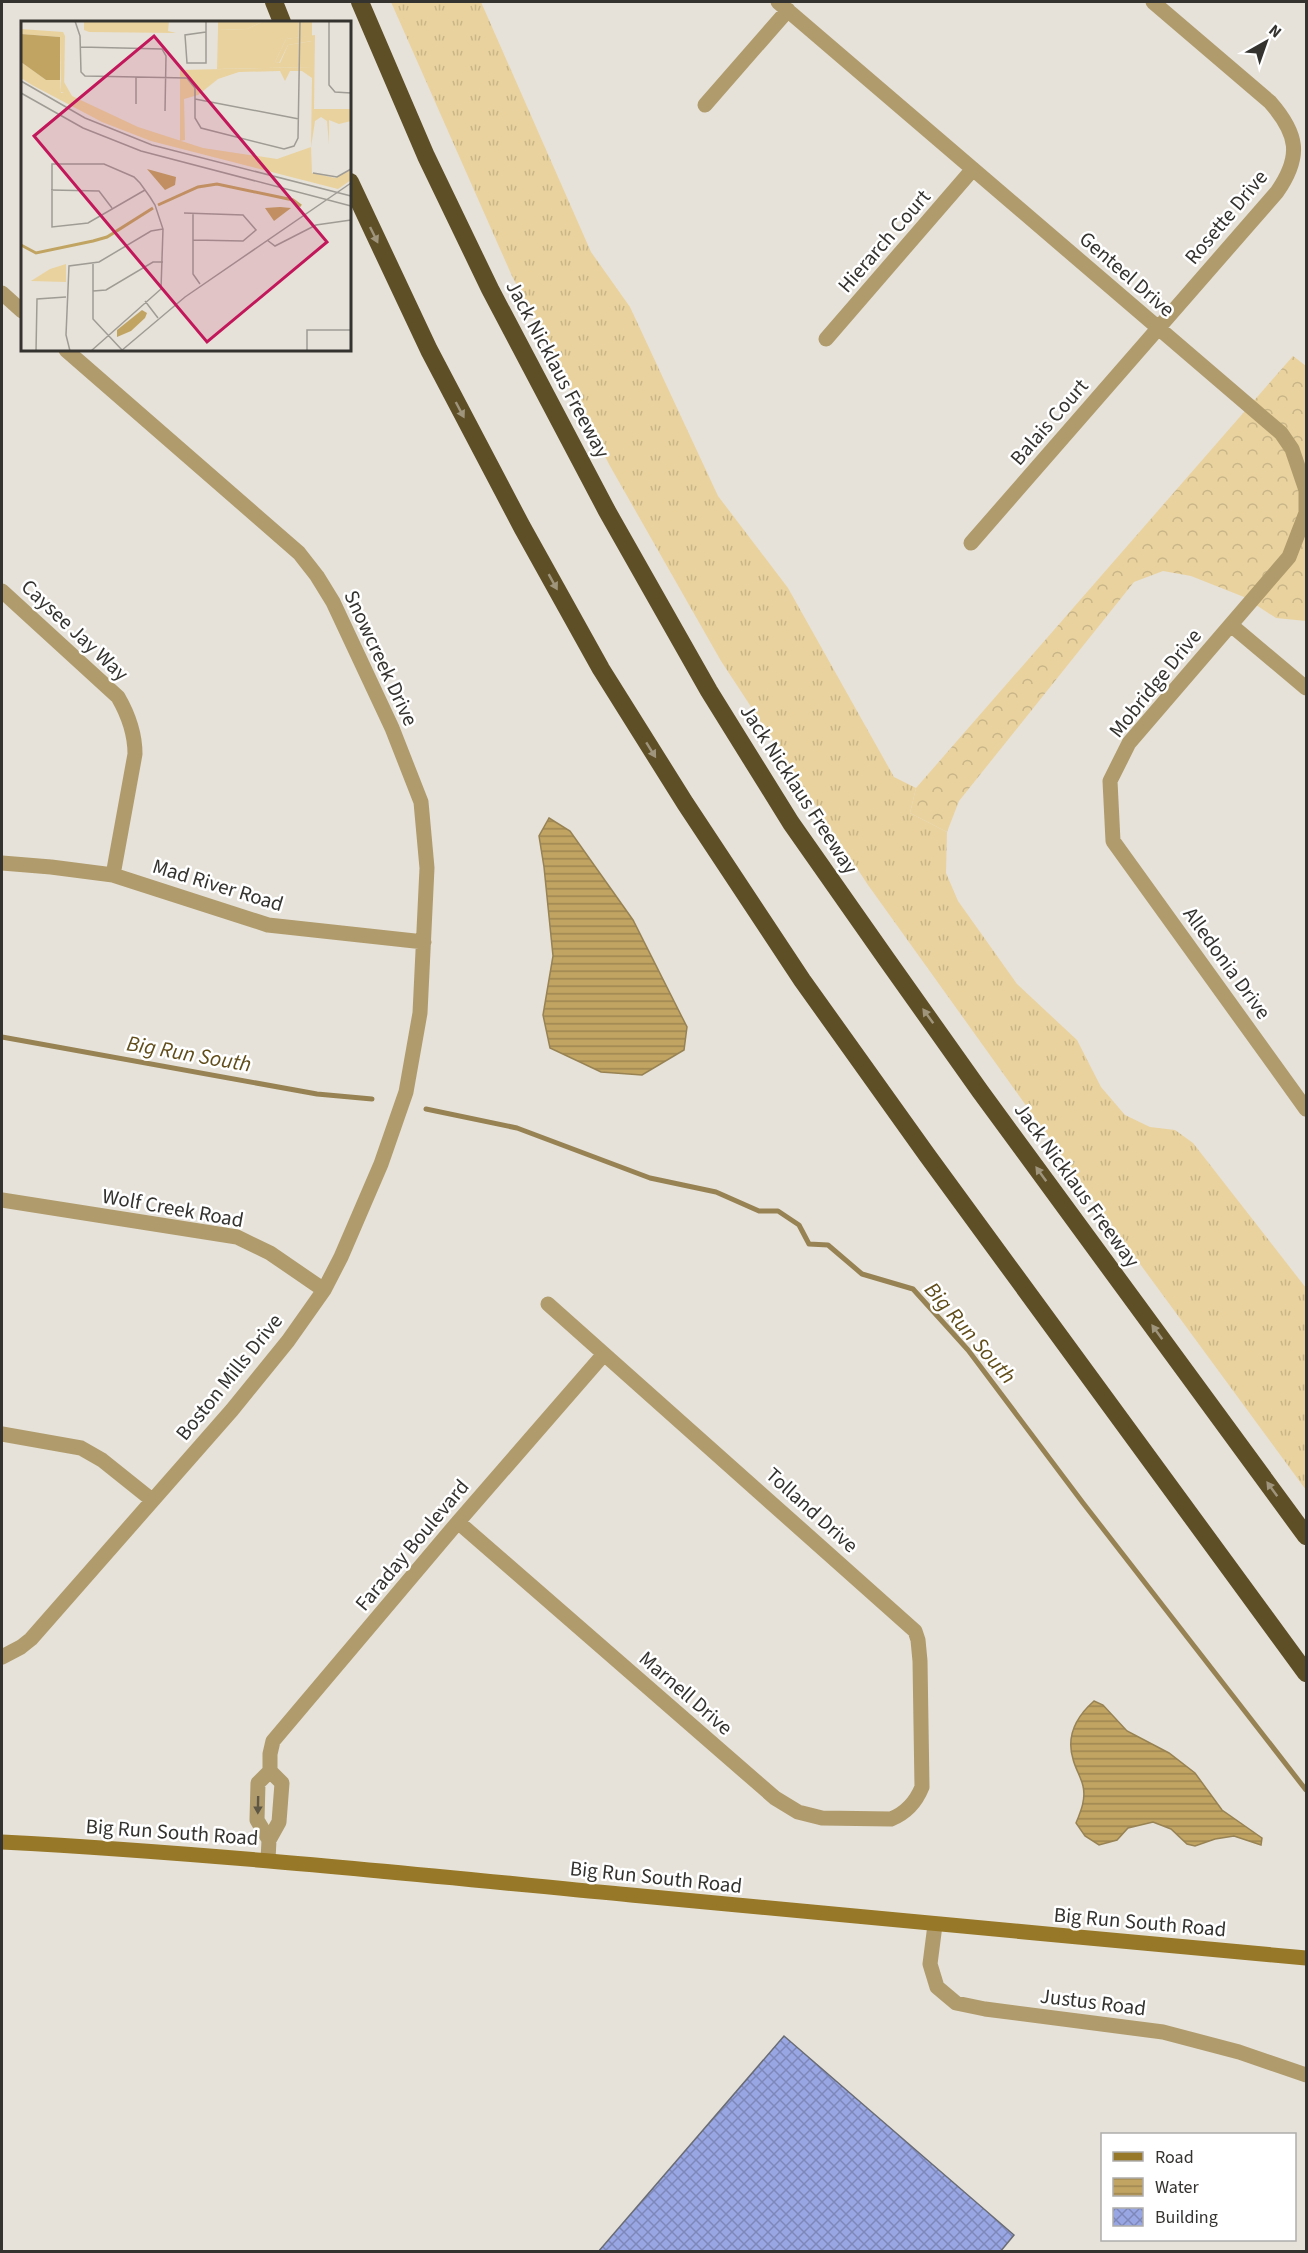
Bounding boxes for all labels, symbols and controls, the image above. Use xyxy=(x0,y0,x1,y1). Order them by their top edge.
north arrow xyxy=(1236,12,1296,72)
text: N xyxy=(1264,19,1286,43)
inset map xyxy=(21,21,351,351)
street label: Rosette Drive xyxy=(1177,163,1275,271)
street label: Hierarch Court xyxy=(831,183,937,299)
street label: Genteel Drive xyxy=(1073,224,1181,324)
one-way arrow xyxy=(369,227,378,244)
street label: Jack Nicklaus Freeway xyxy=(498,275,618,463)
street label: Balais Court xyxy=(1003,372,1095,472)
one-way arrow xyxy=(456,401,465,418)
street label: Caysee Jay Way xyxy=(15,572,136,688)
one-way arrow xyxy=(547,573,557,590)
street label: Snowcreek Drive xyxy=(336,585,426,731)
street label: Mobridge Drive xyxy=(1102,622,1208,744)
street label: Jack Nicklaus Freeway xyxy=(733,698,865,880)
one-way arrow xyxy=(646,742,657,758)
street label: Mad River Road xyxy=(149,851,287,919)
street label: Alledonia Drive xyxy=(1176,901,1278,1025)
one-way arrow xyxy=(922,1008,934,1024)
water label: Big Run South xyxy=(124,1027,254,1081)
street label: Jack Nicklaus Freeway xyxy=(1007,1096,1147,1274)
one-way arrow xyxy=(1035,1167,1047,1183)
street label: Wolf Creek Road xyxy=(100,1181,246,1235)
water label: Big Run South xyxy=(917,1275,1023,1391)
street label: Boston Mills Drive xyxy=(168,1307,290,1447)
one-way arrow xyxy=(1151,1324,1163,1339)
street label: Tolland Drive xyxy=(759,1460,865,1560)
street label: Faraday Boulevard xyxy=(348,1473,476,1617)
one-way arrow xyxy=(1266,1481,1278,1497)
street label: Marnell Drive xyxy=(633,1644,739,1742)
one-way arrow xyxy=(253,1795,262,1814)
street label: Big Run South Road xyxy=(85,1811,259,1853)
street label: Big Run South Road xyxy=(568,1853,744,1901)
street label: Big Run South Road xyxy=(1052,1900,1228,1944)
street label: Justus Road xyxy=(1038,1981,1148,2023)
legend xyxy=(1101,2133,1296,2241)
text: Road xyxy=(1155,2145,1194,2170)
text: Water xyxy=(1155,2175,1199,2200)
text: Building xyxy=(1155,2205,1218,2230)

